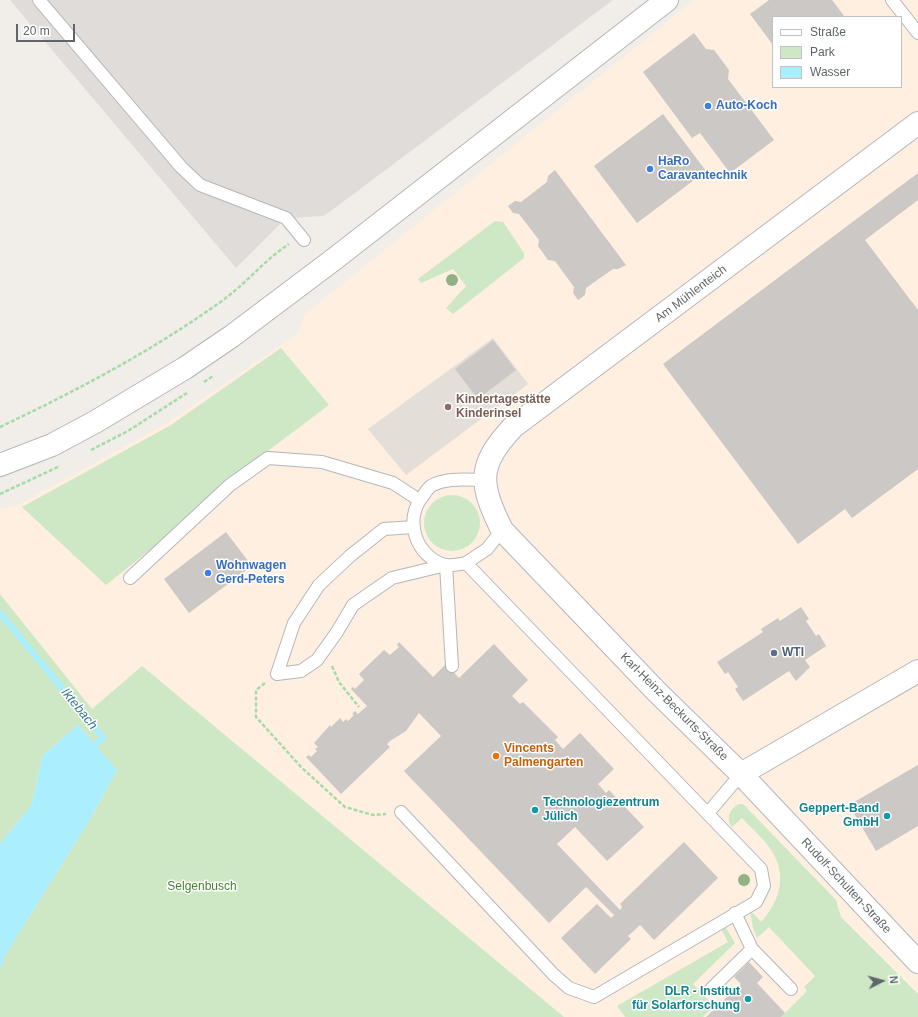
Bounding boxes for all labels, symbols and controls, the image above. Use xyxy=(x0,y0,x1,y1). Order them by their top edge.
scale bar xyxy=(18,16,77,42)
legend xyxy=(772,16,902,88)
text: 20 m xyxy=(23,24,50,38)
text: Straße xyxy=(810,25,846,39)
text: Park xyxy=(810,45,835,59)
text: Wasser xyxy=(810,65,850,79)
place label: Auto-Koch xyxy=(716,99,777,113)
marker: Auto-Koch xyxy=(703,101,713,111)
place label: HaRo Caravantechnik xyxy=(658,155,747,183)
marker: HaRo Caravantechnik xyxy=(645,164,655,174)
street label: Am Mühlenteich xyxy=(652,262,730,326)
place label: Kindertagestätte Kinderinsel xyxy=(456,393,551,421)
marker: Kindertagestätte Kinderinsel xyxy=(443,402,453,412)
place label: Wohnwagen Gerd-Peters xyxy=(216,559,286,587)
marker: Wohnwagen Gerd-Peters xyxy=(203,568,213,578)
place label: WTI xyxy=(782,646,804,660)
marker: WTI xyxy=(769,648,779,658)
street label: Karl-Heinz-Beckurts-Straße xyxy=(617,650,731,764)
water label: Iktebach xyxy=(57,685,101,733)
place label: Vincents Palmengarten xyxy=(504,742,583,770)
marker: Vincents Palmengarten xyxy=(491,751,501,761)
place label: Technologiezentrum Jülich xyxy=(543,796,659,824)
place label: Geppert-Band GmbH xyxy=(799,802,879,830)
marker: Technologiezentrum Jülich xyxy=(530,805,540,815)
marker: Geppert-Band GmbH xyxy=(882,811,892,821)
street label: Rudolf-Schulten-Straße xyxy=(798,835,894,937)
park label: Selgenbusch xyxy=(167,880,237,894)
north arrow xyxy=(862,961,902,1001)
text: N xyxy=(888,975,900,984)
place label: DLR - Institut für Solarforschung xyxy=(632,985,740,1013)
marker: DLR - Institut für Solarforschung xyxy=(743,994,753,1004)

